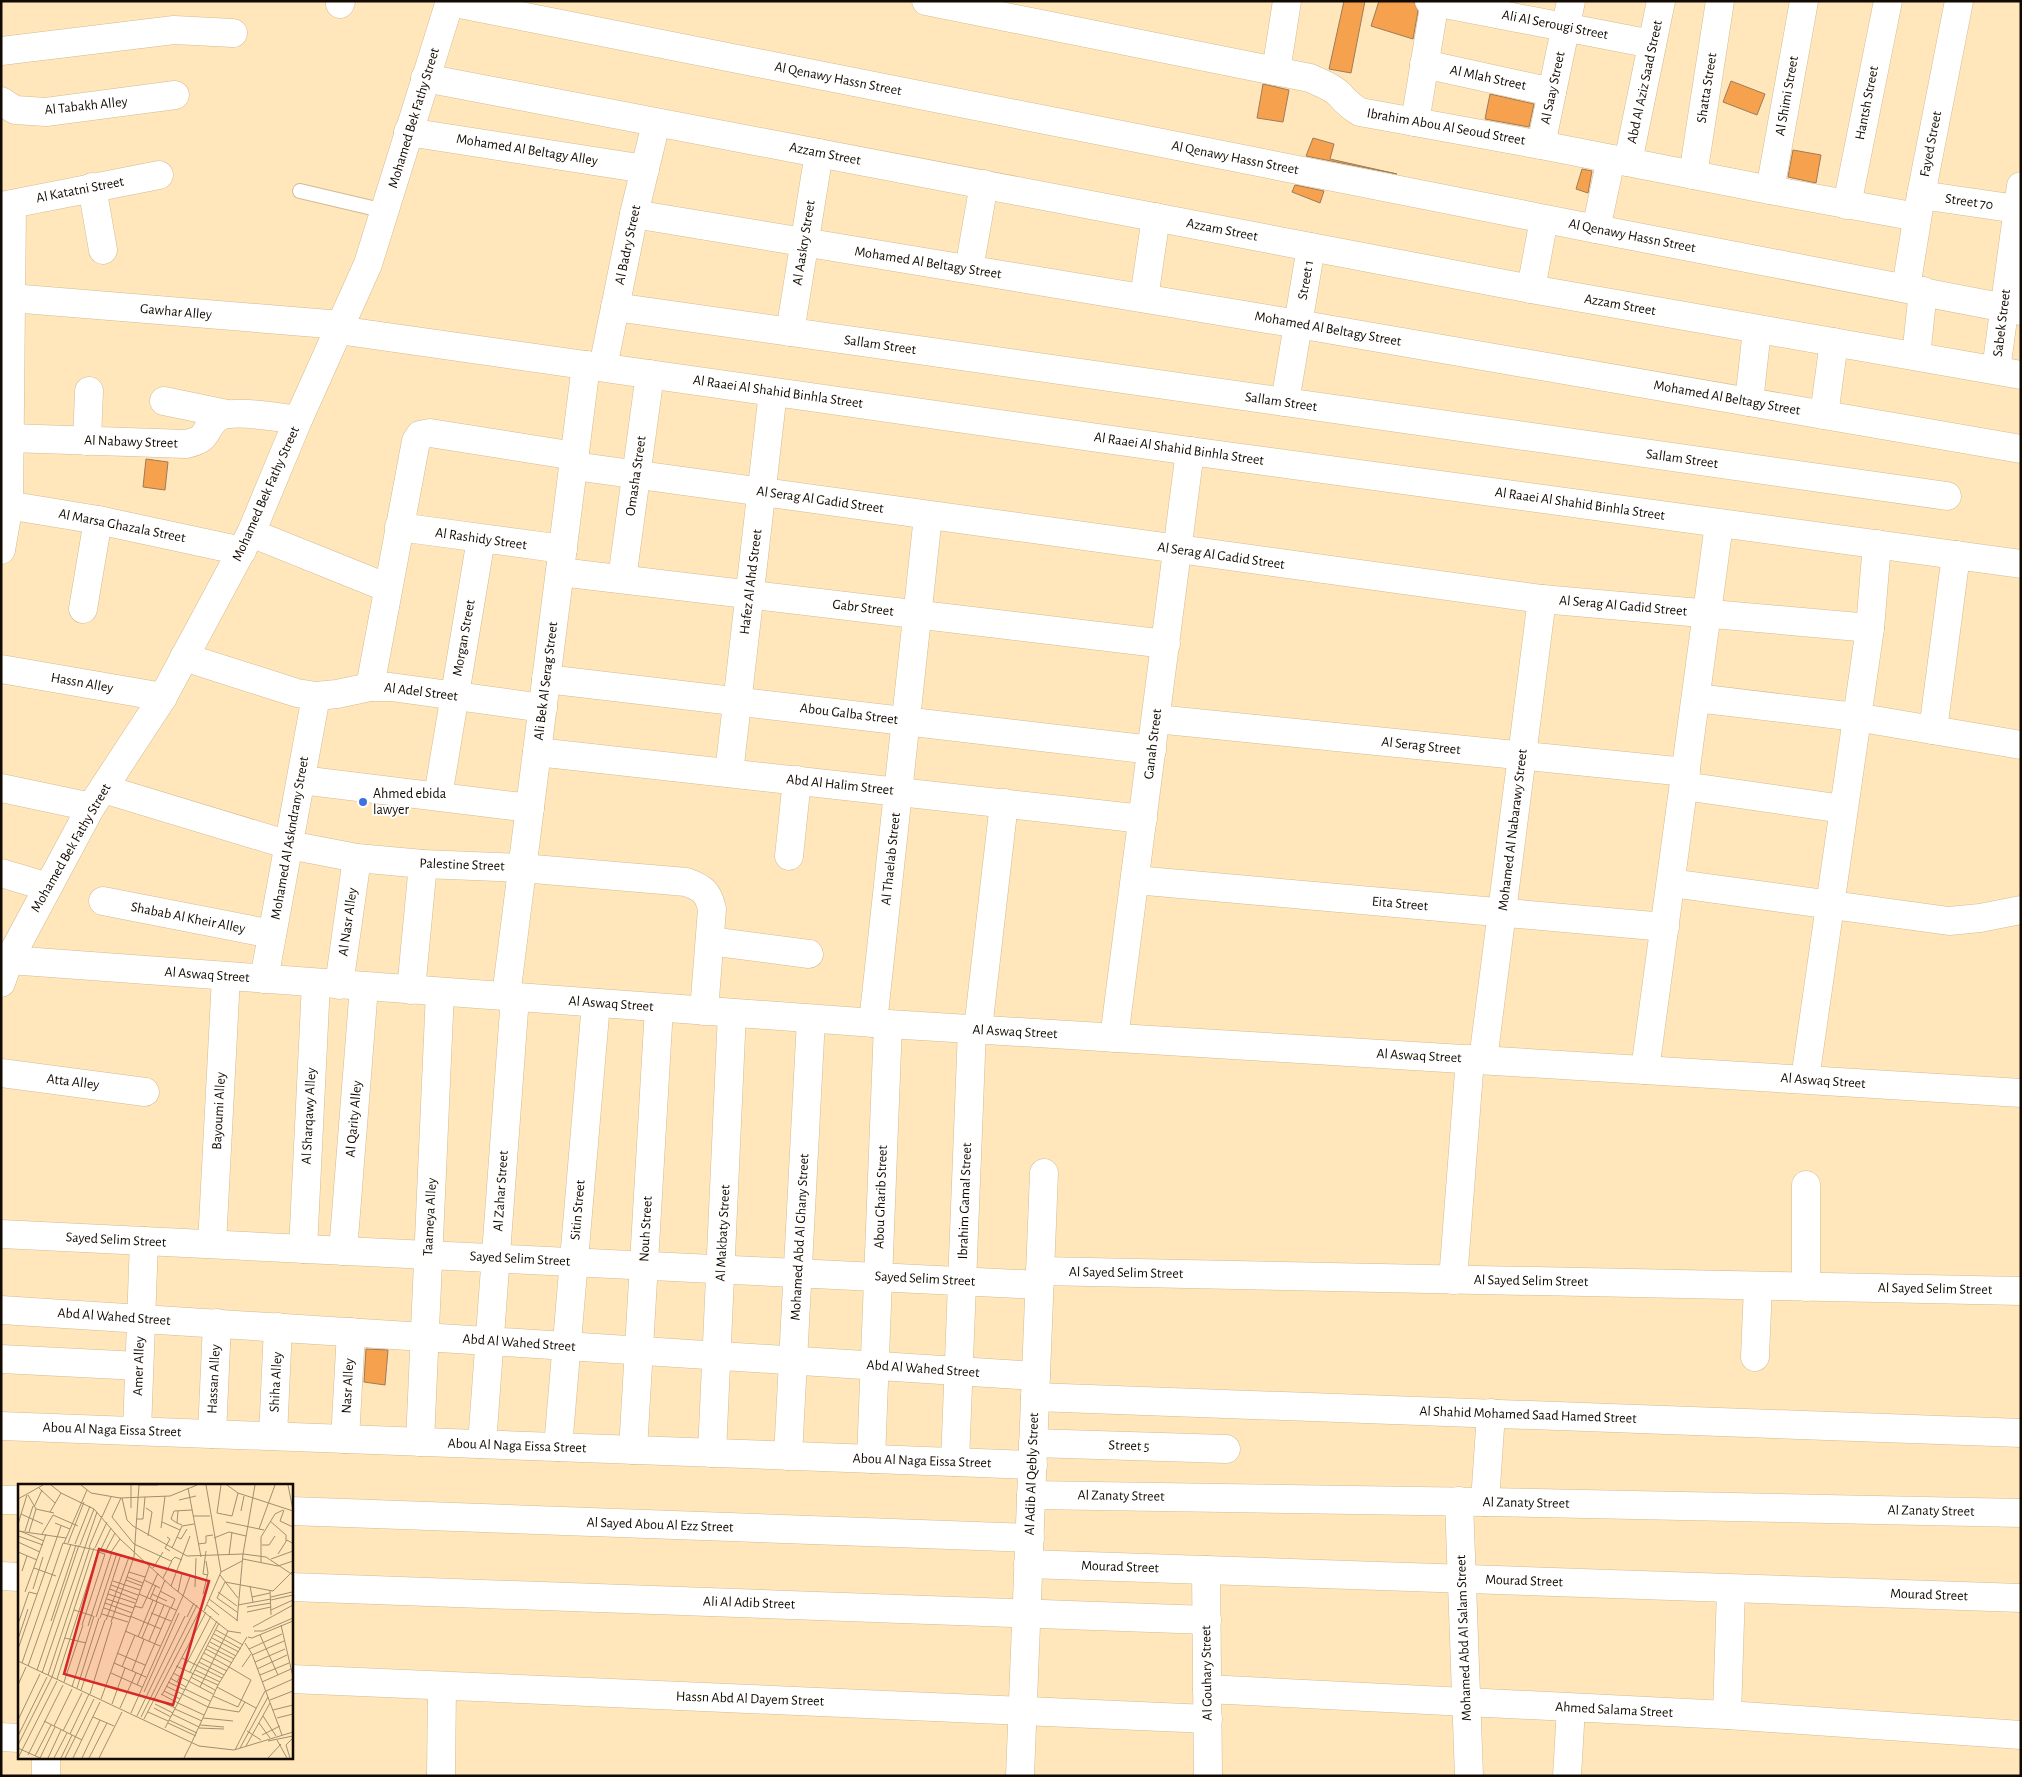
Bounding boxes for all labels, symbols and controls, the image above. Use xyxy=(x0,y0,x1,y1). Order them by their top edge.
street label: Ali Al Serougi Street xyxy=(1501,8,1610,42)
street label: Abd Al Aziz Saad Street xyxy=(1625,18,1665,145)
street label: Mohamed Bek Fathy Street xyxy=(386,46,442,190)
street label: Al Saay Street xyxy=(1538,50,1568,126)
street label: Shatta Street xyxy=(1695,51,1720,124)
street label: Al Shimi Street xyxy=(1773,54,1801,137)
street label: Al Qenawy Hassn Street xyxy=(773,60,903,98)
street label: Al Mlah Street xyxy=(1449,63,1528,93)
street label: Hantsh Street xyxy=(1853,64,1881,141)
street label: Al Tabakh Alley xyxy=(44,95,128,117)
street label: Ibrahim Abou Al Seoud Street xyxy=(1366,106,1527,148)
street label: Fayed Street xyxy=(1918,109,1944,178)
street label: Mohamed Al Beltagy Alley xyxy=(455,132,599,168)
street label: Al Qenawy Hassn Street xyxy=(1170,139,1300,177)
street label: Azzam Street xyxy=(788,140,862,168)
street label: Al Katatni Street xyxy=(35,175,126,205)
street label: Street 70 xyxy=(1944,192,1994,212)
street label: Al Aaskry Street xyxy=(790,199,818,287)
street label: Al Badry Street xyxy=(613,203,643,286)
street label: Azzam Street xyxy=(1185,216,1259,244)
street label: Al Qenawy Hassn Street xyxy=(1567,217,1697,255)
street label: Mohamed Al Beltagy Street xyxy=(854,244,1003,282)
street label: Street 1 xyxy=(1296,259,1316,301)
street label: Sabek Street xyxy=(1991,288,2013,358)
street label: Azzam Street xyxy=(1583,292,1657,318)
street label: Gawhar Alley xyxy=(140,302,212,322)
street label: Mohamed Al Beltagy Street xyxy=(1254,309,1403,349)
street label: Sallam Street xyxy=(843,333,917,357)
street label: Al Raaei Al Shahid Binhla Street xyxy=(692,373,864,411)
street label: Mohamed Al Beltagy Street xyxy=(1653,378,1802,418)
street label: Sallam Street xyxy=(1244,390,1318,414)
street label: Mohamed Bek Fathy Street xyxy=(230,424,302,563)
street label: Al Raaei Al Shahid Binhla Street xyxy=(1093,430,1265,468)
street label: Al Nabawy Street xyxy=(84,433,179,451)
street label: Omasha Street xyxy=(623,435,649,517)
street label: Sallam Street xyxy=(1645,447,1719,471)
street label: Al Serag Al Gadid Street xyxy=(755,484,885,516)
street label: Al Raaei Al Shahid Binhla Street xyxy=(1494,485,1666,523)
street label: Al Marsa Ghazala Street xyxy=(57,507,187,545)
street label: Al Rashidy Street xyxy=(434,526,528,552)
street label: Hafez Al Ahd Street xyxy=(738,528,764,635)
street label: Al Serag Al Gadid Street xyxy=(1156,540,1286,572)
street label: Al Serag Al Gadid Street xyxy=(1558,593,1688,619)
street label: Gabr Street xyxy=(832,597,895,619)
street label: Morgan Street xyxy=(450,598,478,677)
street label: Ali Bek Al Serag Street xyxy=(532,620,560,741)
street label: Hassn Alley xyxy=(50,671,114,695)
street label: Al Adel Street xyxy=(383,681,459,704)
street label: Abou Galba Street xyxy=(799,701,899,727)
street label: Ganah Street xyxy=(1142,707,1164,780)
street label: Al Serag Street xyxy=(1381,735,1462,757)
street label: Mohamed Al Nabarawy Street xyxy=(1496,748,1530,912)
street label: Mohamed Al Askndrany Street xyxy=(269,755,311,921)
street label: Abd Al Halim Street xyxy=(786,772,895,798)
street label: Mohamed Bek Fathy Street xyxy=(28,781,114,915)
place label: Ahmed ebida lawyer xyxy=(373,787,447,817)
marker: Ahmed ebida lawyer xyxy=(357,796,369,808)
street label: Al Thaelab Street xyxy=(879,811,903,906)
street label: Palestine Street xyxy=(419,857,505,874)
street label: Al Nasr Alley xyxy=(336,887,360,957)
street label: Eita Street xyxy=(1371,895,1429,913)
street label: Shabab Al Kheir Alley xyxy=(130,900,246,936)
street label: Al Aswaq Street xyxy=(164,965,251,985)
street label: Al Aswaq Street xyxy=(568,994,655,1014)
street label: Al Aswaq Street xyxy=(972,1023,1058,1041)
street label: Al Aswaq Street xyxy=(1376,1047,1462,1065)
street label: Al Sharqawy Alley xyxy=(299,1067,319,1165)
street label: Al Aswaq Street xyxy=(1780,1071,1867,1091)
street label: Atta Alley xyxy=(46,1072,100,1092)
street label: Bayoumi Alley xyxy=(210,1072,228,1150)
street label: Al Qarity Alley xyxy=(344,1080,364,1158)
street label: Ibrahim Gamal Street xyxy=(956,1142,974,1260)
street label: Abou Gharib Street xyxy=(872,1144,890,1249)
street label: Al Zahar Street xyxy=(491,1150,511,1232)
street label: Mohamed Abd Al Ghany Street xyxy=(789,1153,811,1321)
street label: Taameya Alley xyxy=(421,1177,439,1256)
street label: Sitin Street xyxy=(568,1179,588,1241)
street label: Al Makbaty Street xyxy=(713,1184,733,1282)
street label: Nouh Street xyxy=(637,1195,655,1262)
street label: Sayed Selim Street xyxy=(65,1230,167,1250)
street label: Sayed Selim Street xyxy=(469,1249,571,1269)
street label: Al Sayed Selim Street xyxy=(1069,1265,1184,1281)
street label: Sayed Selim Street xyxy=(874,1269,976,1289)
street label: Al Sayed Selim Street xyxy=(1474,1273,1589,1289)
street label: Al Sayed Selim Street xyxy=(1878,1281,1993,1297)
street label: Abd Al Wahed Street xyxy=(57,1306,171,1328)
street label: Abd Al Wahed Street xyxy=(462,1332,576,1354)
street label: Amer Alley xyxy=(131,1336,147,1396)
street label: Hassan Alley xyxy=(205,1344,223,1414)
street label: Shiha Alley xyxy=(267,1351,285,1413)
street label: Nasr Alley xyxy=(340,1358,356,1414)
street label: Abd Al Wahed Street xyxy=(866,1358,980,1380)
street label: Al Shahid Mohamed Saad Hamed Street xyxy=(1419,1404,1637,1426)
street label: Al Adib Al Qebly Street xyxy=(1023,1412,1041,1536)
street label: Abou Al Naga Eissa Street xyxy=(42,1421,182,1439)
street label: Abou Al Naga Eissa Street xyxy=(447,1437,587,1455)
street label: Street 5 xyxy=(1108,1438,1150,1454)
street label: Abou Al Naga Eissa Street xyxy=(852,1452,992,1470)
inset map xyxy=(18,1484,292,1760)
street label: Al Zanaty Street xyxy=(1077,1488,1165,1504)
street label: Al Zanaty Street xyxy=(1482,1495,1570,1511)
street label: Al Zanaty Street xyxy=(1887,1503,1975,1519)
street label: Al Sayed Abou Al Ezz Street xyxy=(586,1515,734,1535)
street label: Mohamed Abd Al Salam Street xyxy=(1454,1554,1474,1721)
street label: Mourad Street xyxy=(1081,1559,1160,1575)
street label: Mourad Street xyxy=(1485,1573,1564,1589)
street label: Mourad Street xyxy=(1890,1587,1969,1603)
street label: Ali Al Adib Street xyxy=(703,1594,796,1612)
street label: Al Gouhary Street xyxy=(1199,1625,1215,1721)
street label: Hassn Abd Al Dayem Street xyxy=(676,1689,825,1709)
street label: Ahmed Salama Street xyxy=(1555,1700,1674,1720)

